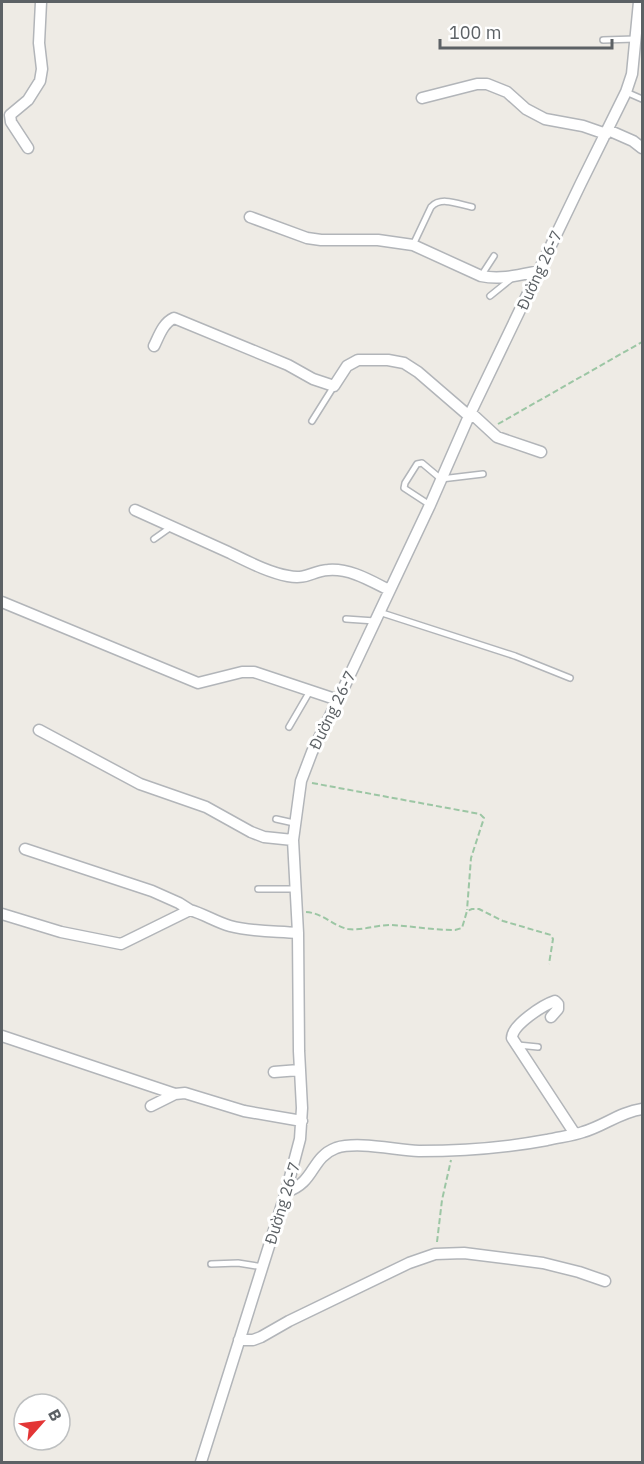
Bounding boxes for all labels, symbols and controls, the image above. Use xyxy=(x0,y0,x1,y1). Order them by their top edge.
scale bar xyxy=(440,12,612,50)
text: 100 m xyxy=(449,21,501,44)
street label: Đường 26-7 xyxy=(512,227,566,313)
street label: Đường 26-7 xyxy=(304,667,360,753)
street label: Đường 26-7 xyxy=(260,1159,304,1247)
north arrow xyxy=(12,1392,72,1452)
text: B xyxy=(44,1406,67,1425)

